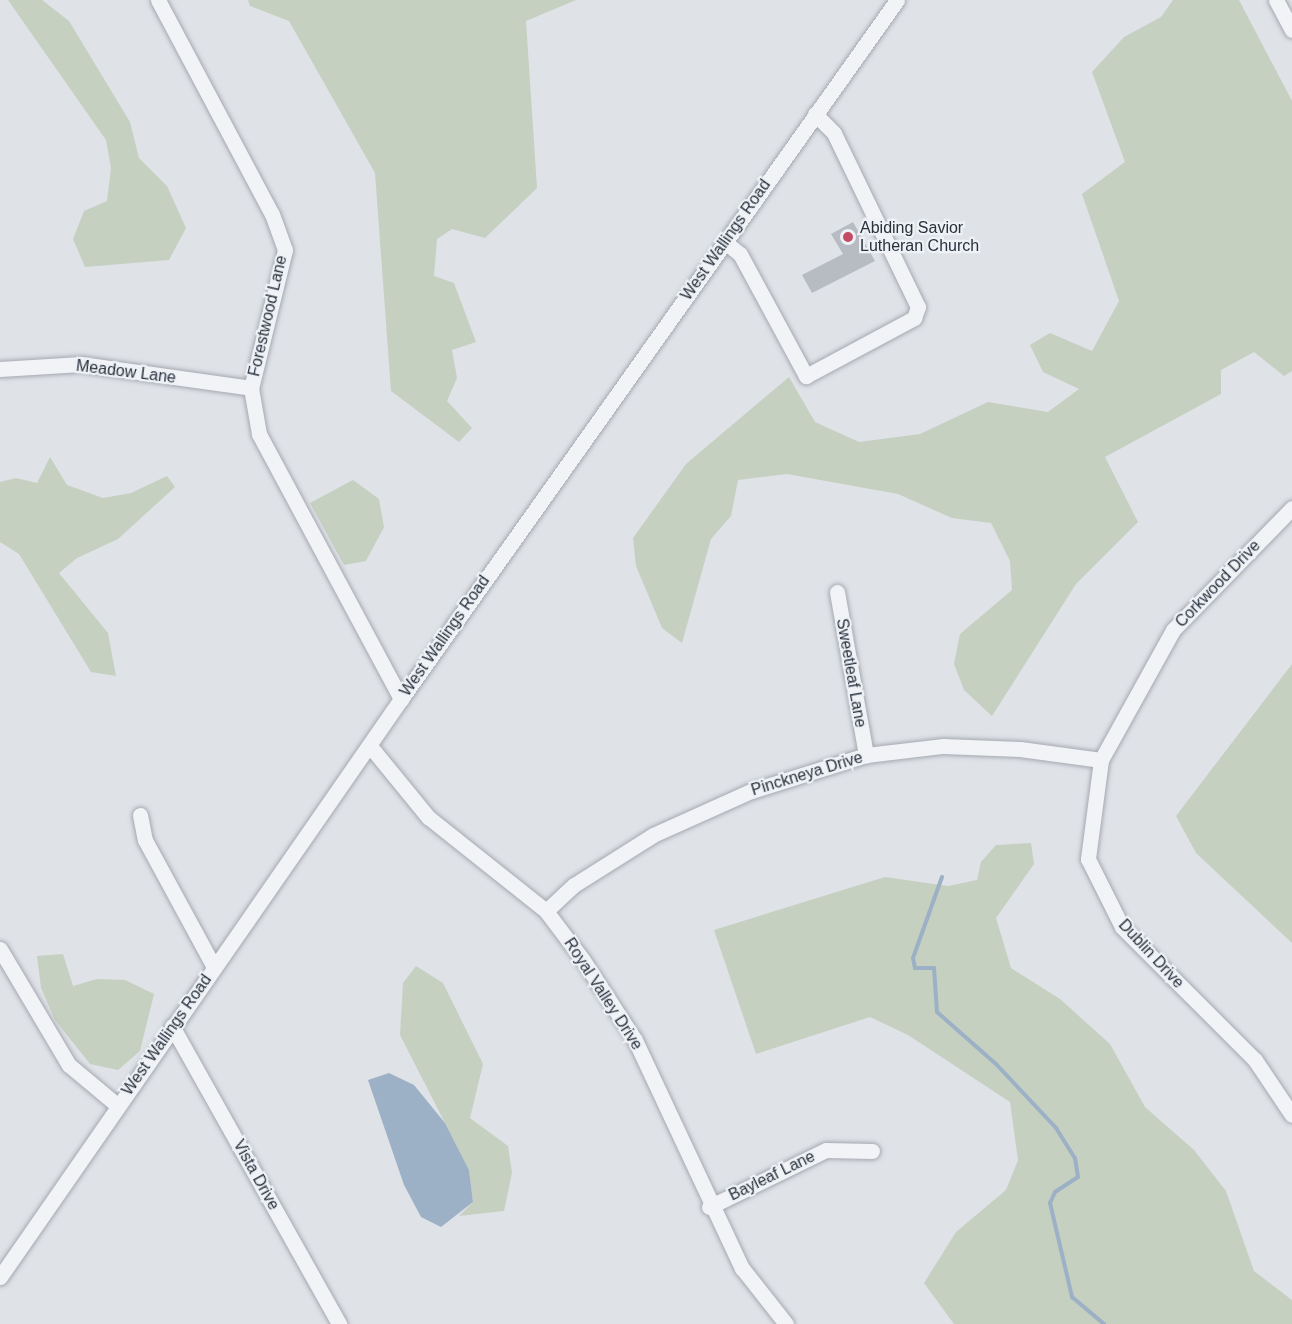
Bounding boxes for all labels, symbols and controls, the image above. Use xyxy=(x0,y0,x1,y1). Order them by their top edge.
street label: West Wallings Road xyxy=(677,176,775,304)
place label: Abiding Savior Lutheran Church xyxy=(860,218,979,256)
marker: Abiding Savior Lutheran Church xyxy=(841,230,855,244)
street label: Forestwood Lane xyxy=(245,254,291,378)
street label: Meadow Lane xyxy=(75,356,177,388)
street label: Corkwood Drive xyxy=(1172,536,1264,632)
street label: West Wallings Road xyxy=(396,572,494,700)
street label: Sweetleaf Lane xyxy=(832,617,870,729)
street label: Pinckneya Drive xyxy=(749,748,865,800)
street label: Dublin Drive xyxy=(1114,916,1188,992)
street label: Royal Valley Drive xyxy=(560,934,646,1054)
street label: West Wallings Road xyxy=(118,971,216,1099)
street label: Vista Drive xyxy=(229,1137,283,1213)
street label: Bayleaf Lane xyxy=(726,1147,818,1205)

